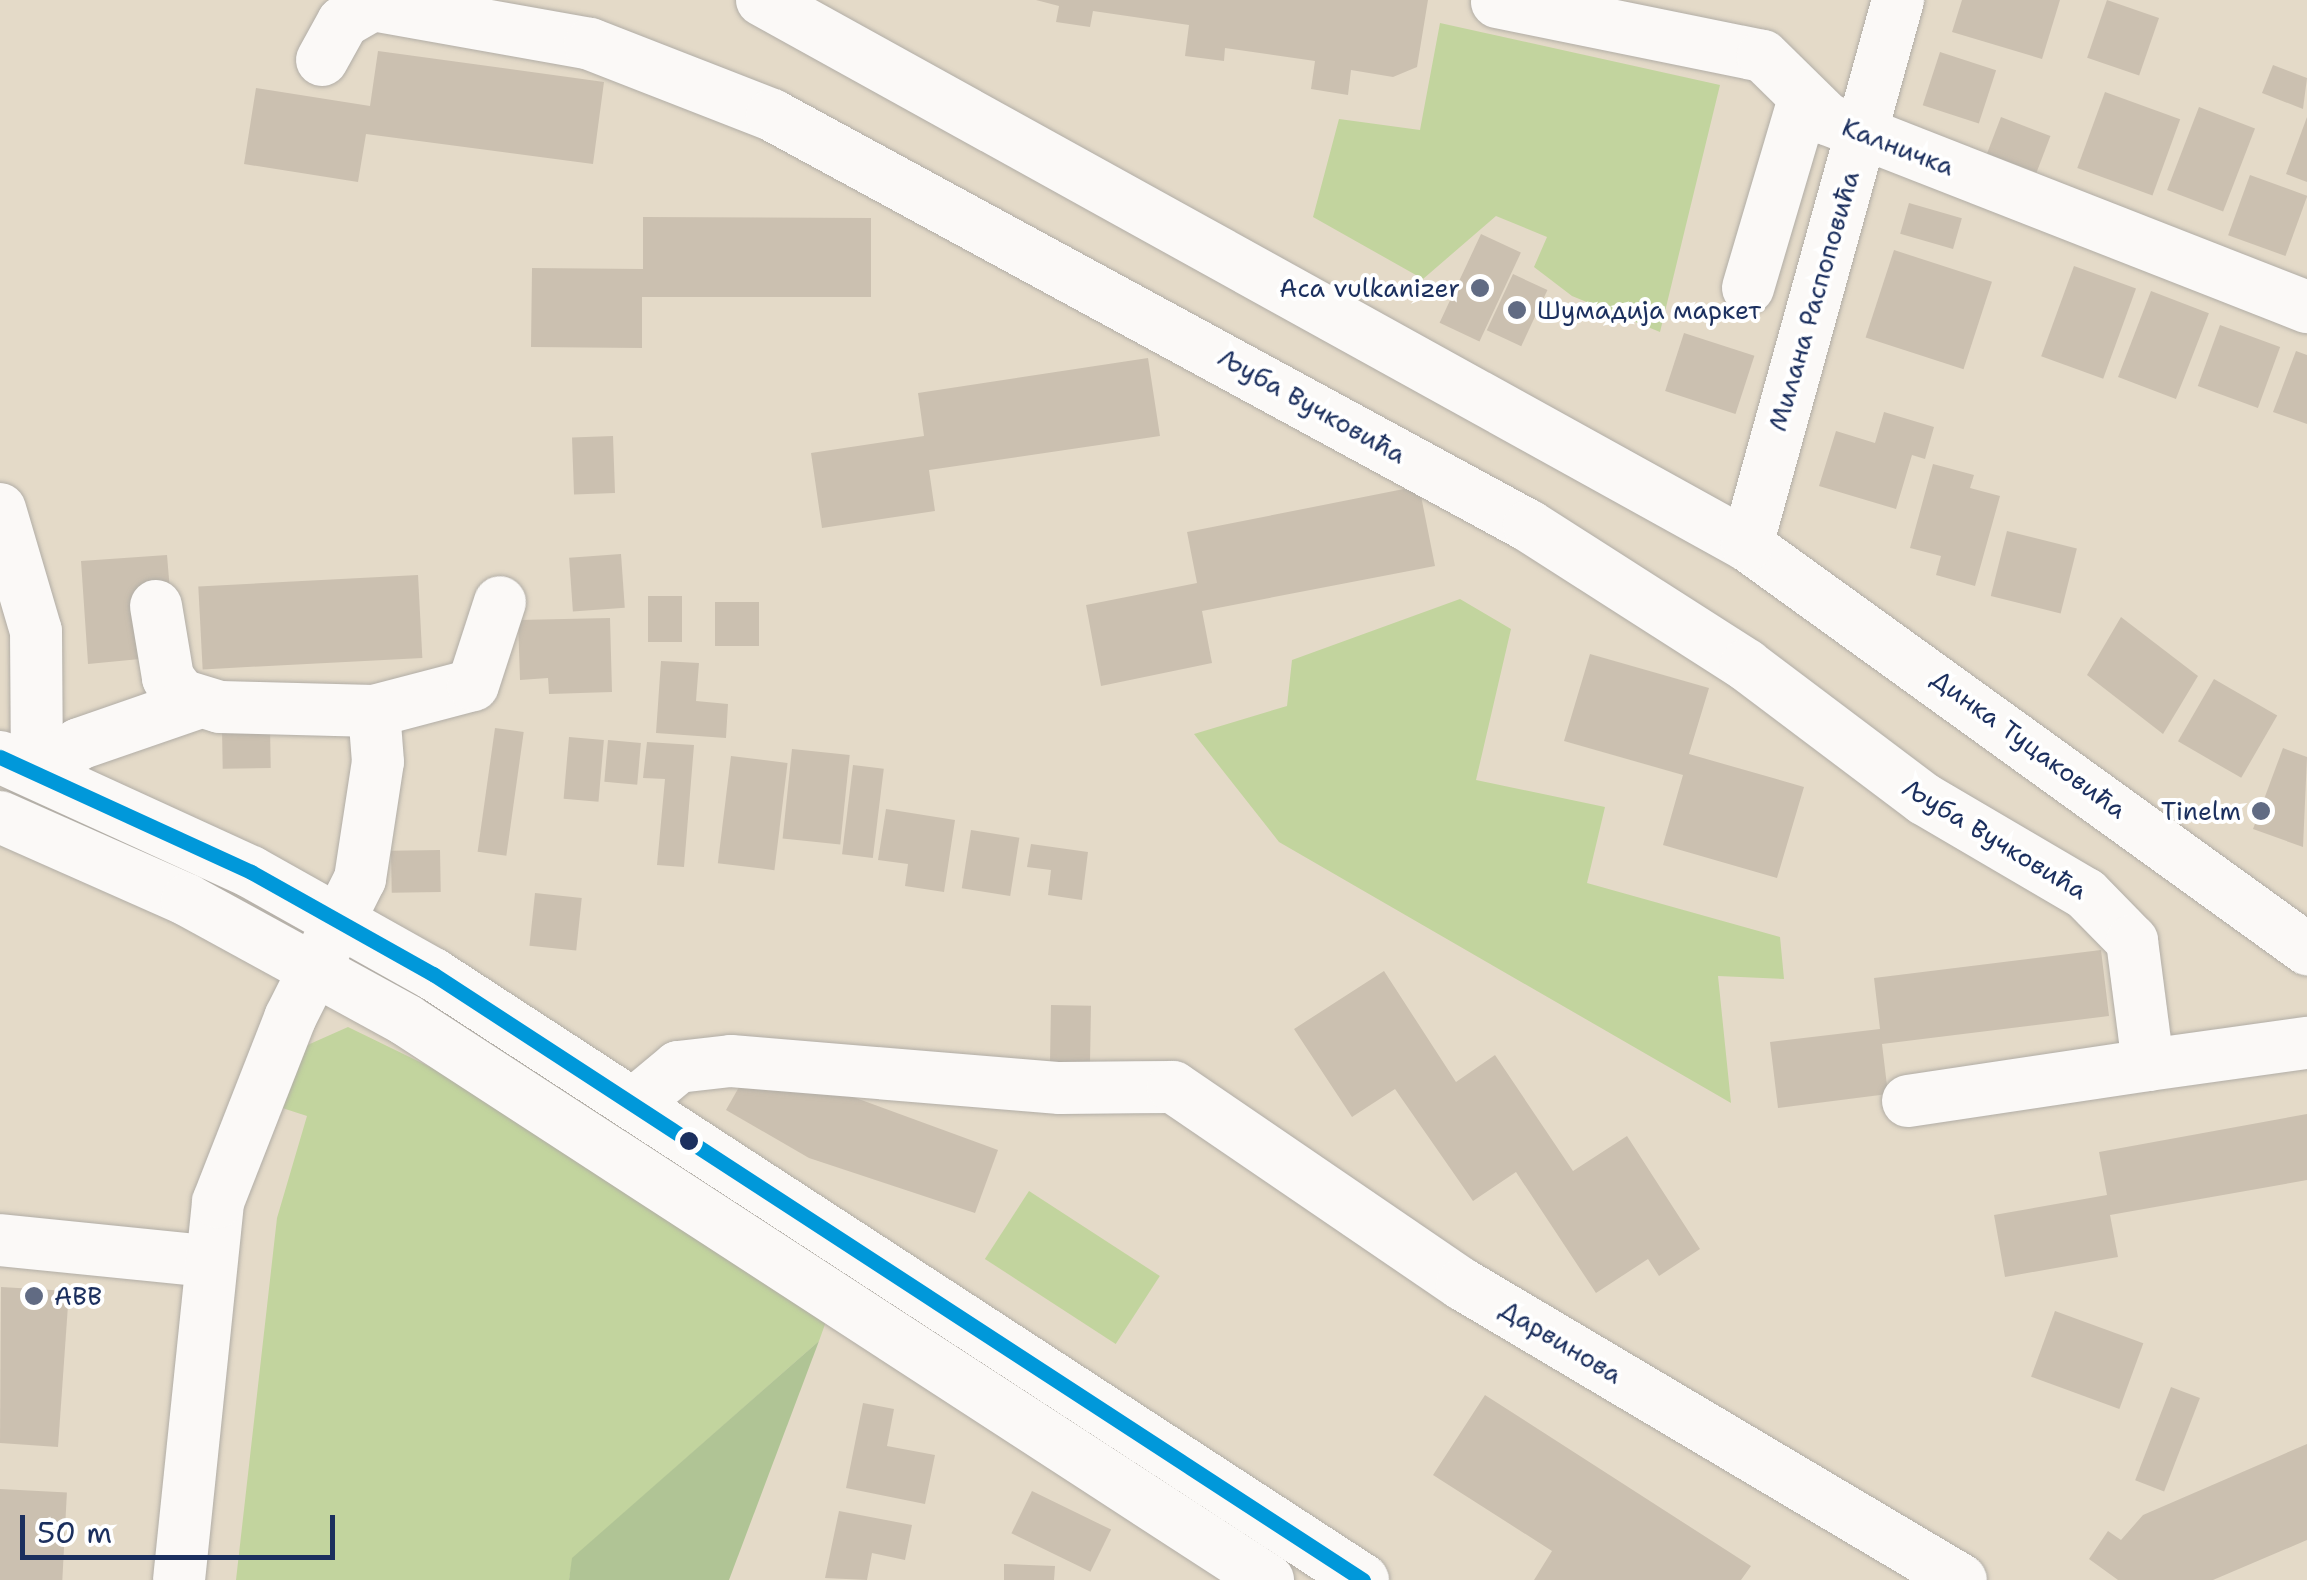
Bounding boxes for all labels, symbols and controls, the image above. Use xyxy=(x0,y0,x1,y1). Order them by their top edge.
street label: Калничка xyxy=(1838,112,1958,182)
street label: Милана Распоповића xyxy=(1763,168,1865,434)
place label: Aca vulkanizer xyxy=(1279,273,1460,303)
marker: Aca vulkanizer xyxy=(1469,277,1491,299)
place label: Шумадија маркет xyxy=(1537,295,1761,325)
marker: Шумадија маркет xyxy=(1506,299,1528,321)
street label: Љуба Вучковића xyxy=(1213,342,1411,470)
street label: Динка Туцаковића xyxy=(1926,663,2132,825)
street label: Љуба Вучковића xyxy=(1897,772,2093,906)
place label: Tinelm xyxy=(2161,796,2241,826)
marker: Tinelm xyxy=(2250,800,2272,822)
unlabelled marker xyxy=(679,1131,699,1151)
place label: ABB xyxy=(54,1281,102,1311)
marker: ABB xyxy=(23,1285,45,1307)
street label: Дарвинова xyxy=(1495,1294,1627,1390)
scale bar xyxy=(25,1495,340,1557)
text: 50 m xyxy=(37,1512,112,1553)

